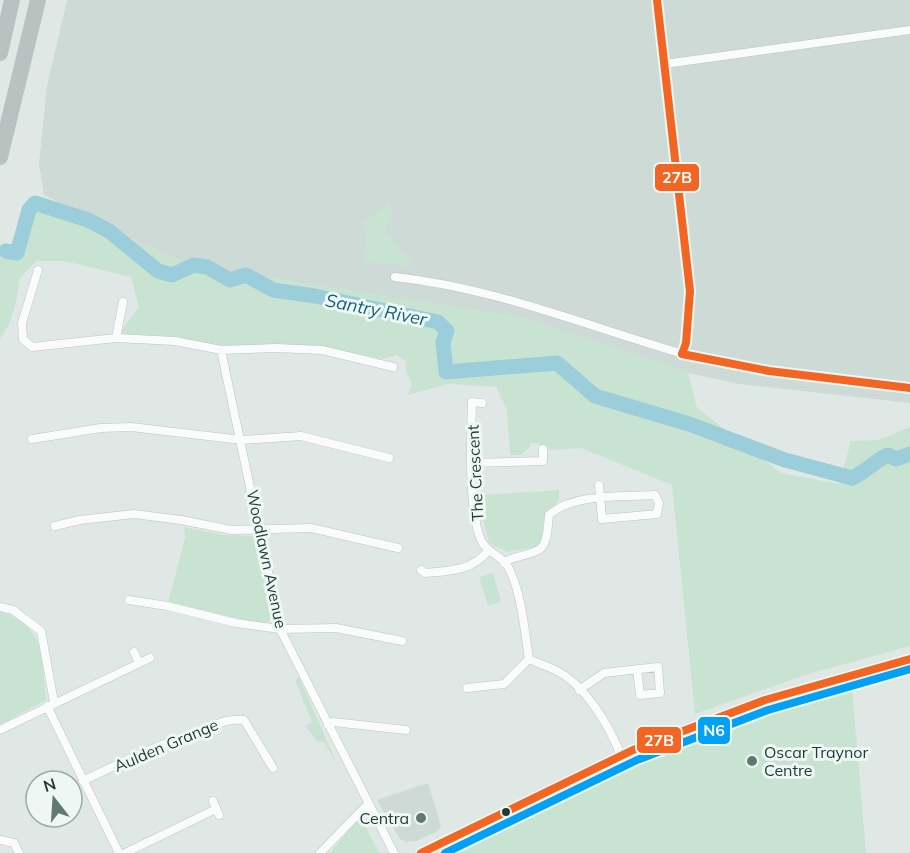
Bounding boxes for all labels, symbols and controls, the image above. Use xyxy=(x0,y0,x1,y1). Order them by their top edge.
line badge: 27B xyxy=(654,163,700,192)
text: 27B xyxy=(662,167,692,187)
water label: Santry River xyxy=(324,288,430,331)
street label: The Crescent xyxy=(462,424,488,522)
street label: Woodlawn Avenue xyxy=(243,488,291,630)
street label: Aulden Grange xyxy=(111,714,221,776)
line badge: N6 xyxy=(697,716,731,745)
text: N6 xyxy=(703,720,725,740)
line badge: 27B xyxy=(636,726,682,754)
text: 27B xyxy=(644,730,674,750)
place label: Oscar Traynor Centre xyxy=(764,742,868,780)
marker: Oscar Traynor Centre xyxy=(745,754,759,768)
north arrow xyxy=(24,769,84,829)
text: N xyxy=(41,773,58,796)
unlabelled marker xyxy=(500,806,512,818)
place label: Centra xyxy=(360,808,409,828)
marker: Centra xyxy=(414,811,428,825)

